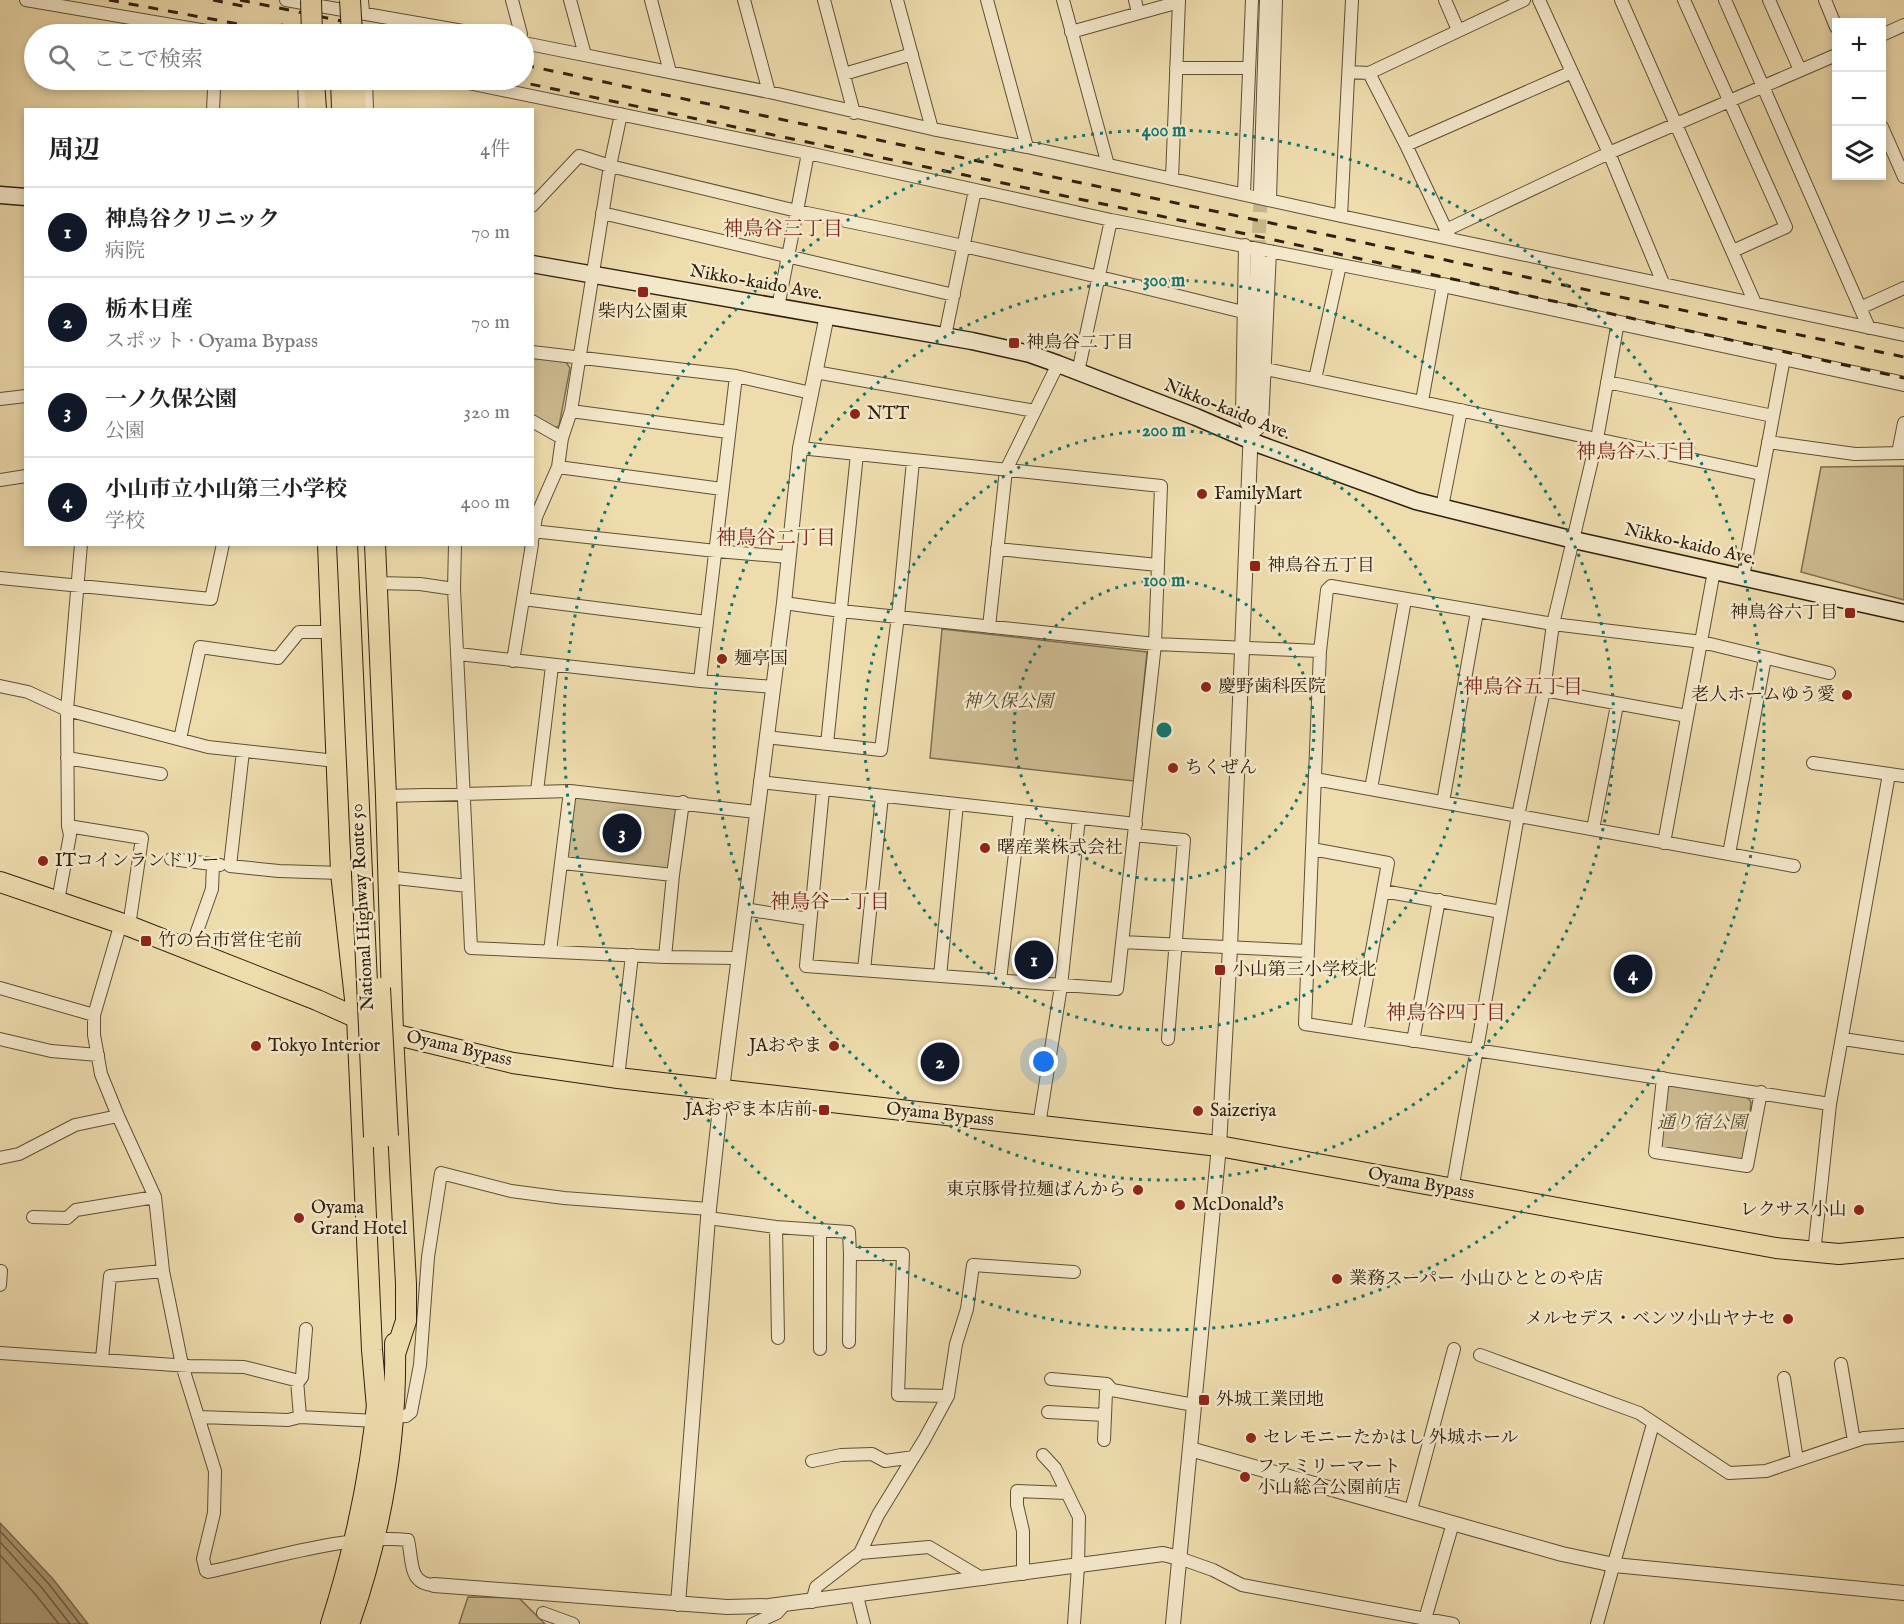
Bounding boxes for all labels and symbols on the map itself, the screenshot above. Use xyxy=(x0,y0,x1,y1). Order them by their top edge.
text: 400 m xyxy=(1142,120,1186,143)
district label: 神鳥谷三丁目 xyxy=(723,217,843,242)
street label: Nikko-kaido Ave. xyxy=(688,260,824,306)
text: 300 m xyxy=(1143,270,1185,293)
marker: 柴内公園東 xyxy=(636,285,650,299)
place label: 柴内公園東 xyxy=(598,301,688,324)
place label: 神鳥谷二丁目 xyxy=(1026,332,1134,355)
marker: 神鳥谷二丁目 xyxy=(1007,336,1021,350)
street label: Nikko-kaido Ave. xyxy=(1160,374,1294,446)
place label: NTT xyxy=(867,403,909,426)
marker: NTT xyxy=(848,407,862,421)
text: 200 m xyxy=(1142,420,1186,443)
district label: 神鳥谷六丁目 xyxy=(1576,440,1696,465)
place label: FamilyMart xyxy=(1214,483,1302,506)
marker: FamilyMart xyxy=(1195,487,1209,501)
street label: Nikko-kaido Ave. xyxy=(1622,519,1758,571)
district label: 神鳥谷二丁目 xyxy=(716,526,836,551)
place label: 神鳥谷五丁目 xyxy=(1267,555,1375,578)
marker: 神鳥谷五丁目 xyxy=(1248,559,1262,573)
text: 100 m xyxy=(1143,570,1185,593)
place label: 神鳥谷六丁目 xyxy=(1730,602,1838,625)
marker: 神鳥谷六丁目 xyxy=(1843,606,1857,620)
place label: 麺亭国 xyxy=(734,648,788,671)
marker: 麺亭国 xyxy=(715,652,729,666)
district label: 神鳥谷五丁目 xyxy=(1463,675,1583,700)
place label: 慶野歯科医院 xyxy=(1218,676,1326,699)
marker: 慶野歯科医院 xyxy=(1199,680,1213,694)
place label: 老人ホームゆう愛 xyxy=(1691,684,1835,707)
marker: 老人ホームゆう愛 xyxy=(1840,688,1854,702)
park label: 神久保公園 xyxy=(963,691,1056,714)
centre of rings xyxy=(1154,720,1174,740)
place label: ちくぜん xyxy=(1185,757,1257,780)
marker: ちくぜん xyxy=(1166,761,1180,775)
street label: National Highway Route 50 xyxy=(346,803,380,1011)
pin: 3 xyxy=(602,810,642,856)
place label: 曙産業株式会社 xyxy=(997,837,1123,860)
marker: 曙産業株式会社 xyxy=(978,841,992,855)
place label: ITコインランドリー xyxy=(55,850,219,873)
marker: ITコインランドリー xyxy=(36,854,50,868)
district label: 神鳥谷一丁目 xyxy=(770,890,890,915)
place label: 竹の台市営住宅前 xyxy=(158,930,302,953)
marker: 竹の台市営住宅前 xyxy=(139,934,153,948)
pin: 1 xyxy=(1014,938,1054,982)
pin: 4 xyxy=(1614,952,1652,996)
place label: 小山第三小学校北 xyxy=(1232,959,1376,982)
marker: 小山第三小学校北 xyxy=(1213,963,1227,977)
district label: 神鳥谷四丁目 xyxy=(1386,1001,1506,1026)
street label: Oyama Bypass xyxy=(404,1026,514,1072)
place label: Tokyo Interior xyxy=(268,1035,381,1058)
place label: JAおやま xyxy=(747,1035,822,1058)
marker: Tokyo Interior xyxy=(249,1039,263,1053)
marker: JAおやま xyxy=(827,1039,841,1053)
pin: 2 xyxy=(920,1040,960,1084)
your location xyxy=(1029,1047,1058,1076)
street label: Oyama Bypass xyxy=(885,1098,995,1132)
place label: JAおやま本店前 xyxy=(683,1099,812,1122)
place label: Saizeriya xyxy=(1210,1100,1276,1123)
marker: JAおやま本店前 xyxy=(817,1103,831,1117)
marker: Saizeriya xyxy=(1191,1104,1205,1118)
park label: 通り宿公園 xyxy=(1657,1112,1750,1135)
street label: Oyama Bypass xyxy=(1366,1162,1476,1206)
place label: 東京豚骨拉麺ばんから xyxy=(946,1179,1126,1202)
marker: 東京豚骨拉麺ばんから xyxy=(1131,1183,1145,1197)
place label: McDonald's xyxy=(1192,1194,1284,1217)
place label: Oyama Grand Hotel xyxy=(311,1197,407,1241)
marker: McDonald's xyxy=(1173,1198,1187,1212)
place label: レクサス小山 xyxy=(1740,1199,1847,1222)
marker: レクサス小山 xyxy=(1852,1203,1866,1217)
marker: Oyama Grand Hotel xyxy=(292,1211,306,1225)
place label: 業務スーパー 小山ひととのや店 xyxy=(1349,1268,1603,1291)
marker: 業務スーパー 小山ひととのや店 xyxy=(1330,1272,1344,1286)
place label: メルセデス・ベンツ小山ヤナセ xyxy=(1525,1308,1776,1331)
marker: メルセデス・ベンツ小山ヤナセ xyxy=(1781,1312,1795,1326)
place label: 外城工業団地 xyxy=(1216,1389,1324,1412)
marker: 外城工業団地 xyxy=(1197,1393,1211,1407)
place label: セレモニーたかはし 外城ホール xyxy=(1263,1427,1519,1450)
marker: セレモニーたかはし 外城ホール xyxy=(1244,1431,1258,1445)
place label: ファミリーマート 小山総合公園前店 xyxy=(1257,1456,1401,1500)
marker: ファミリーマート 小山総合公園前店 xyxy=(1238,1470,1252,1484)

